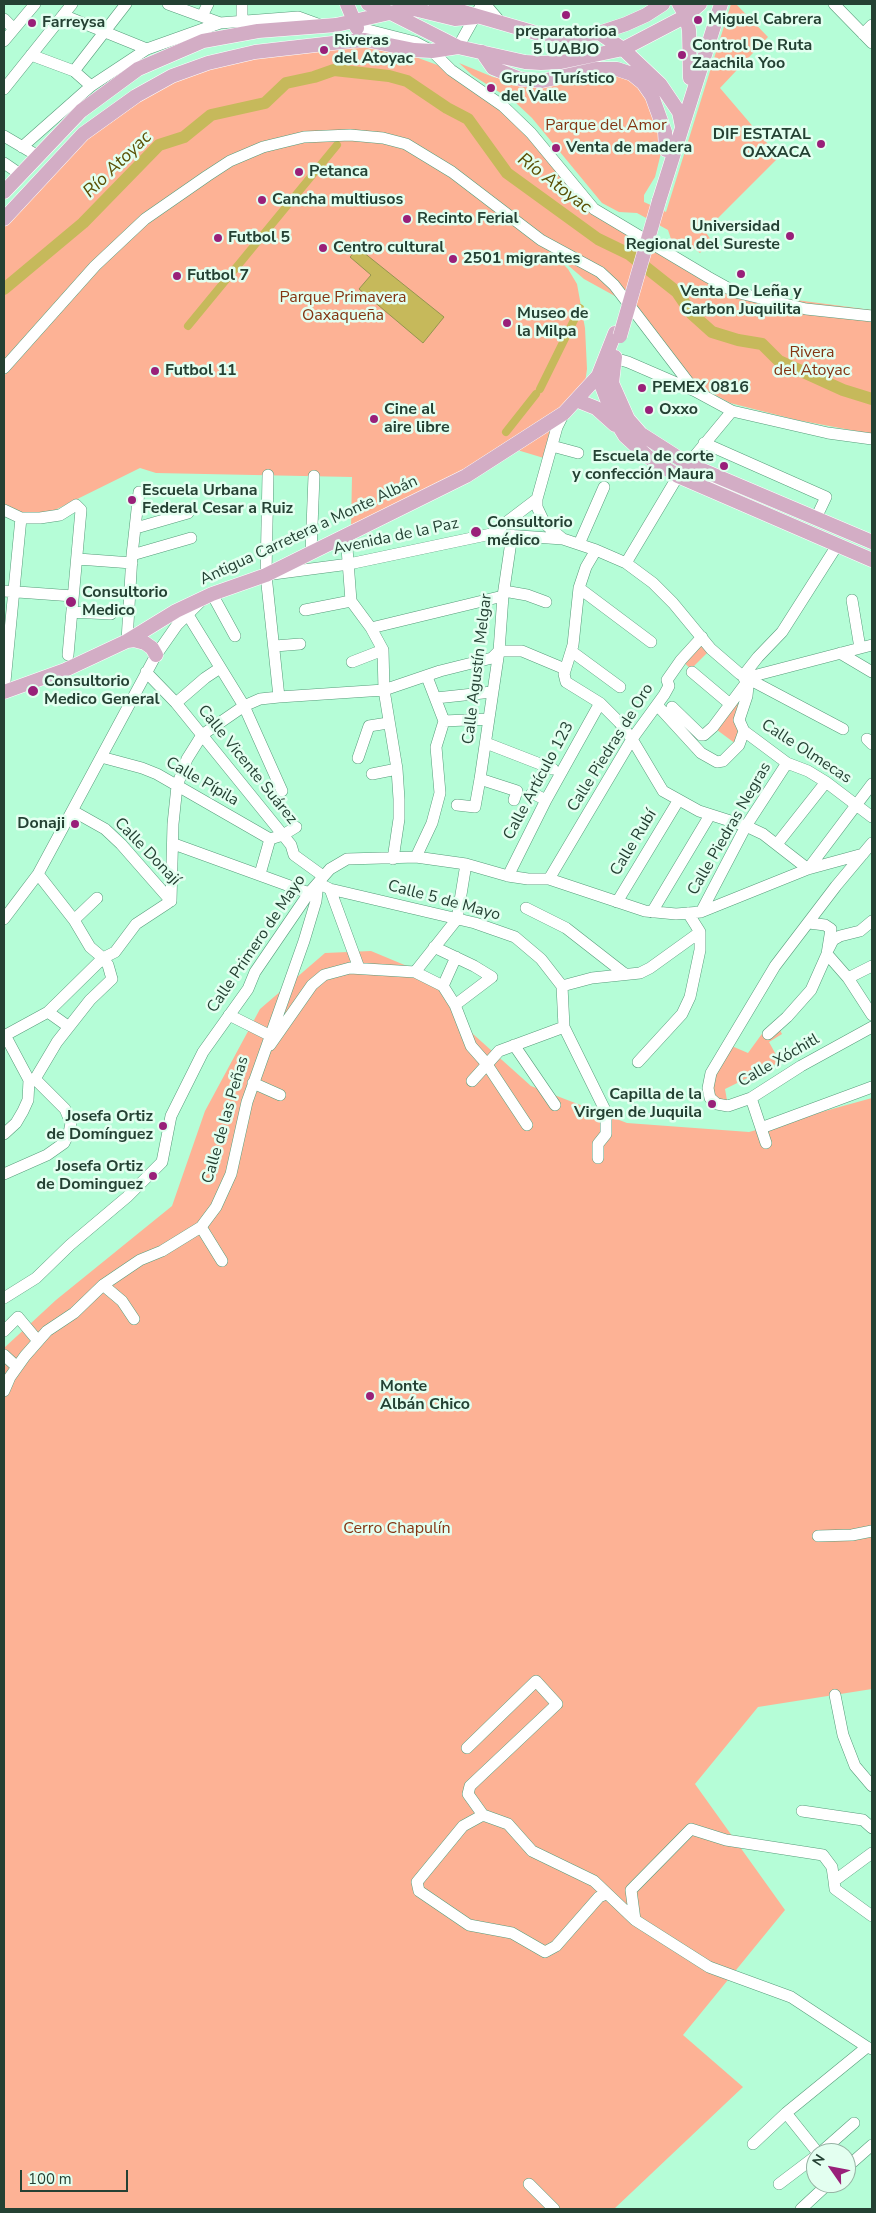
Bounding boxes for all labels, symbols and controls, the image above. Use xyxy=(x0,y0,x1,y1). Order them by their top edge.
marker: preparatorioa 5 UABJO xyxy=(560,9,572,21)
place label: Miguel Cabrera xyxy=(708,10,822,30)
place label: Farreysa xyxy=(42,13,105,33)
marker: Miguel Cabrera xyxy=(692,14,704,26)
marker: Farreysa xyxy=(26,17,38,29)
place label: preparatorioa 5 UABJO xyxy=(515,22,617,60)
place label: Riveras del Atoyac xyxy=(334,31,413,69)
place label: Control De Ruta Zaachila Yoo xyxy=(692,36,812,74)
marker: Riveras del Atoyac xyxy=(318,44,330,56)
marker: Control De Ruta Zaachila Yoo xyxy=(676,49,688,61)
place label: Grupo Turístico del Valle xyxy=(501,69,614,107)
marker: Grupo Turístico del Valle xyxy=(485,82,497,94)
park label: Parque del Amor xyxy=(545,116,667,136)
place label: DIF ESTATAL OAXACA xyxy=(713,125,811,163)
water label: Río Atoyac xyxy=(79,127,157,203)
place label: Venta de madera xyxy=(566,138,692,158)
marker: DIF ESTATAL OAXACA xyxy=(815,138,827,150)
marker: Venta de madera xyxy=(550,142,562,154)
water label: Río Atoyac xyxy=(513,149,595,219)
place label: Petanca xyxy=(309,162,368,182)
marker: Petanca xyxy=(293,166,305,178)
place label: Cancha multiusos xyxy=(272,190,403,210)
marker: Cancha multiusos xyxy=(256,194,268,206)
place label: Recinto Ferial xyxy=(417,209,519,229)
marker: Recinto Ferial xyxy=(401,213,413,225)
place label: Universidad Regional del Sureste xyxy=(626,217,780,255)
place label: Futbol 5 xyxy=(228,228,290,248)
marker: Universidad Regional del Sureste xyxy=(784,230,796,242)
marker: Futbol 5 xyxy=(212,232,224,244)
place label: Centro cultural xyxy=(333,238,444,258)
marker: Centro cultural xyxy=(317,242,329,254)
place label: 2501 migrantes xyxy=(463,249,580,269)
marker: 2501 migrantes xyxy=(447,253,459,265)
place label: Futbol 7 xyxy=(187,266,249,286)
marker: Venta De Leña y Carbon Juquilita xyxy=(735,268,747,280)
marker: Futbol 7 xyxy=(171,270,183,282)
place label: Venta De Leña y Carbon Juquilita xyxy=(680,282,802,320)
park label: Parque Primavera Oaxaqueña xyxy=(279,288,407,326)
place label: Museo de la Milpa xyxy=(517,304,588,342)
marker: Museo de la Milpa xyxy=(501,317,513,329)
park label: Rivera del Atoyac xyxy=(774,343,850,381)
place label: Futbol 11 xyxy=(165,361,237,381)
marker: Futbol 11 xyxy=(149,365,161,377)
place label: PEMEX 0816 xyxy=(652,378,749,398)
marker: PEMEX 0816 xyxy=(636,382,648,394)
place label: Cine al aire libre xyxy=(384,400,450,438)
place label: Oxxo xyxy=(659,400,698,420)
marker: Oxxo xyxy=(643,404,655,416)
marker: Cine al aire libre xyxy=(368,413,380,425)
place label: Escuela de corte y confección Maura xyxy=(572,447,714,485)
marker: Escuela de corte y confección Maura xyxy=(718,460,730,472)
street label: Antigua Carretera a Monte Albán xyxy=(197,472,421,590)
place label: Escuela Urbana Federal Cesar a Ruiz xyxy=(142,481,293,519)
marker: Escuela Urbana Federal Cesar a Ruiz xyxy=(126,494,138,506)
place label: Consultorio médico xyxy=(487,513,573,551)
street label: Avenida de la Paz xyxy=(332,514,460,560)
marker: Consultorio médico xyxy=(469,525,483,539)
place label: Consultorio Medico xyxy=(82,583,168,621)
street label: Calle Agustín Melgar xyxy=(459,593,497,745)
marker: Consultorio Medico xyxy=(64,595,78,609)
place label: Consultorio Medico General xyxy=(44,672,160,710)
street label: Calle Piedras de Oro xyxy=(564,680,658,816)
marker: Consultorio Medico General xyxy=(26,684,40,698)
street label: Calle Vicente Suárez xyxy=(193,702,301,828)
street label: Calle Olmecas xyxy=(757,716,855,788)
street label: Calle Artículo 123 xyxy=(500,719,578,843)
street label: Calle Pípila xyxy=(162,753,242,811)
street label: Calle Piedras Negras xyxy=(684,759,776,899)
street label: Calle Rubí xyxy=(607,806,661,880)
place label: Donaji xyxy=(17,814,65,834)
street label: Calle Donají xyxy=(110,814,184,890)
marker: Donaji xyxy=(69,818,81,830)
street label: Calle Primero de Mayo xyxy=(204,871,310,1017)
street label: Calle 5 de Mayo xyxy=(386,877,502,925)
street label: Calle Xóchitl xyxy=(735,1030,823,1092)
street label: Calle de las Peñas xyxy=(199,1054,253,1186)
place label: Capilla de la Virgen de Juquila xyxy=(574,1085,702,1123)
marker: Capilla de la Virgen de Juquila xyxy=(706,1098,718,1110)
place label: Josefa Ortiz de Domínguez xyxy=(46,1107,153,1145)
marker: Josefa Ortiz de Domínguez xyxy=(157,1120,169,1132)
place label: Josefa Ortiz de Dominguez xyxy=(36,1157,143,1195)
marker: Josefa Ortiz de Dominguez xyxy=(147,1170,159,1182)
place label: Monte Albán Chico xyxy=(380,1377,470,1415)
marker: Monte Albán Chico xyxy=(364,1390,376,1402)
park label: Cerro Chapulín xyxy=(343,1519,451,1539)
north arrow xyxy=(806,2143,856,2193)
text: N xyxy=(808,2151,830,2170)
scale bar xyxy=(22,2160,130,2192)
text: 100 m xyxy=(28,2169,72,2189)

